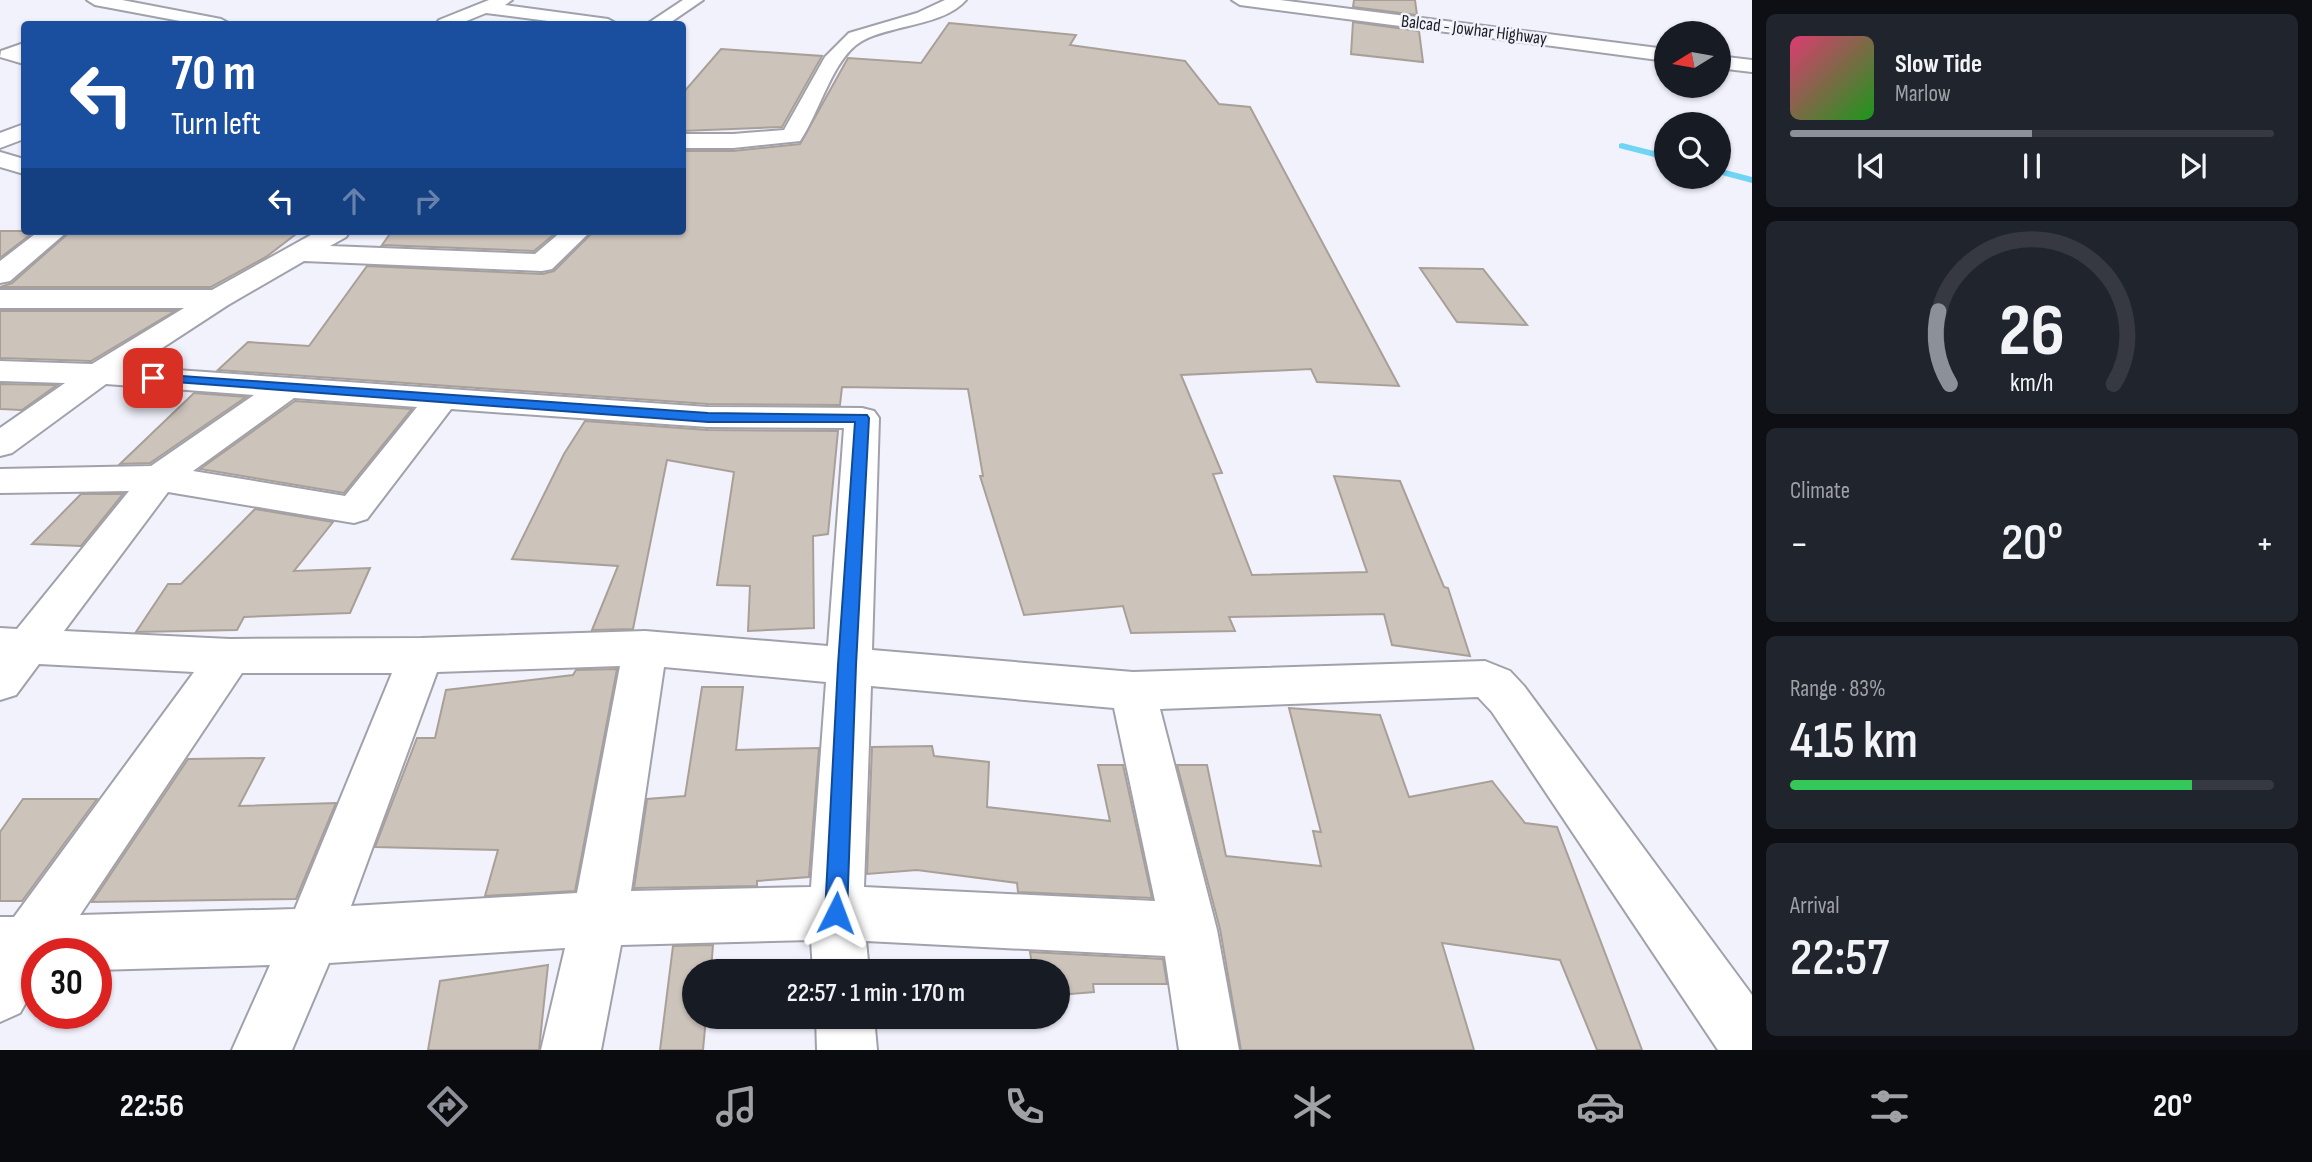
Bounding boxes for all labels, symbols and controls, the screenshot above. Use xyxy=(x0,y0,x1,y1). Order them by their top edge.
street label: Balcad - Jowhar Highway xyxy=(1400,11,1548,49)
north arrow xyxy=(1654,21,1731,98)
map controls xyxy=(1654,21,1731,189)
text: 70 m xyxy=(171,45,256,104)
icon: left xyxy=(56,49,147,140)
text: Slow Tide xyxy=(1895,49,1982,80)
text: Marlow xyxy=(1895,80,1951,108)
text: Turn left xyxy=(171,105,261,144)
button: search xyxy=(1654,112,1731,189)
icon: previous xyxy=(1852,147,1890,185)
icon: pause xyxy=(2013,147,2051,185)
icon: next xyxy=(2174,147,2212,185)
icon: left xyxy=(262,182,300,220)
icon: ahead xyxy=(335,182,373,220)
icon: right xyxy=(408,182,446,220)
text: 26 xyxy=(1999,288,2065,376)
pin xyxy=(123,348,183,408)
icon: arrive xyxy=(134,359,172,397)
text: km/h xyxy=(2010,368,2054,399)
text: Climate xyxy=(1790,477,1850,505)
text: 20° xyxy=(2001,512,2063,575)
text: − xyxy=(1790,522,1809,567)
text: + xyxy=(2255,522,2274,567)
text: Range · 83% xyxy=(1790,675,1886,703)
text: 415 km xyxy=(1790,710,1918,773)
position arrow xyxy=(799,876,873,950)
text: Arrival xyxy=(1790,892,1839,920)
text: 22:57 xyxy=(1790,927,1889,990)
speed limit sign: 30 xyxy=(21,938,112,1029)
text: 22:57 · 1 min · 170 m xyxy=(787,978,965,1009)
icon: directions xyxy=(423,1082,472,1131)
icon: music xyxy=(712,1082,761,1131)
icon: phone xyxy=(1000,1082,1049,1131)
icon: climate xyxy=(1288,1082,1337,1131)
icon: car xyxy=(1576,1082,1625,1131)
icon: filters xyxy=(1865,1082,1914,1131)
text: 22:56 xyxy=(120,1087,184,1126)
text: 20° xyxy=(2153,1087,2192,1126)

